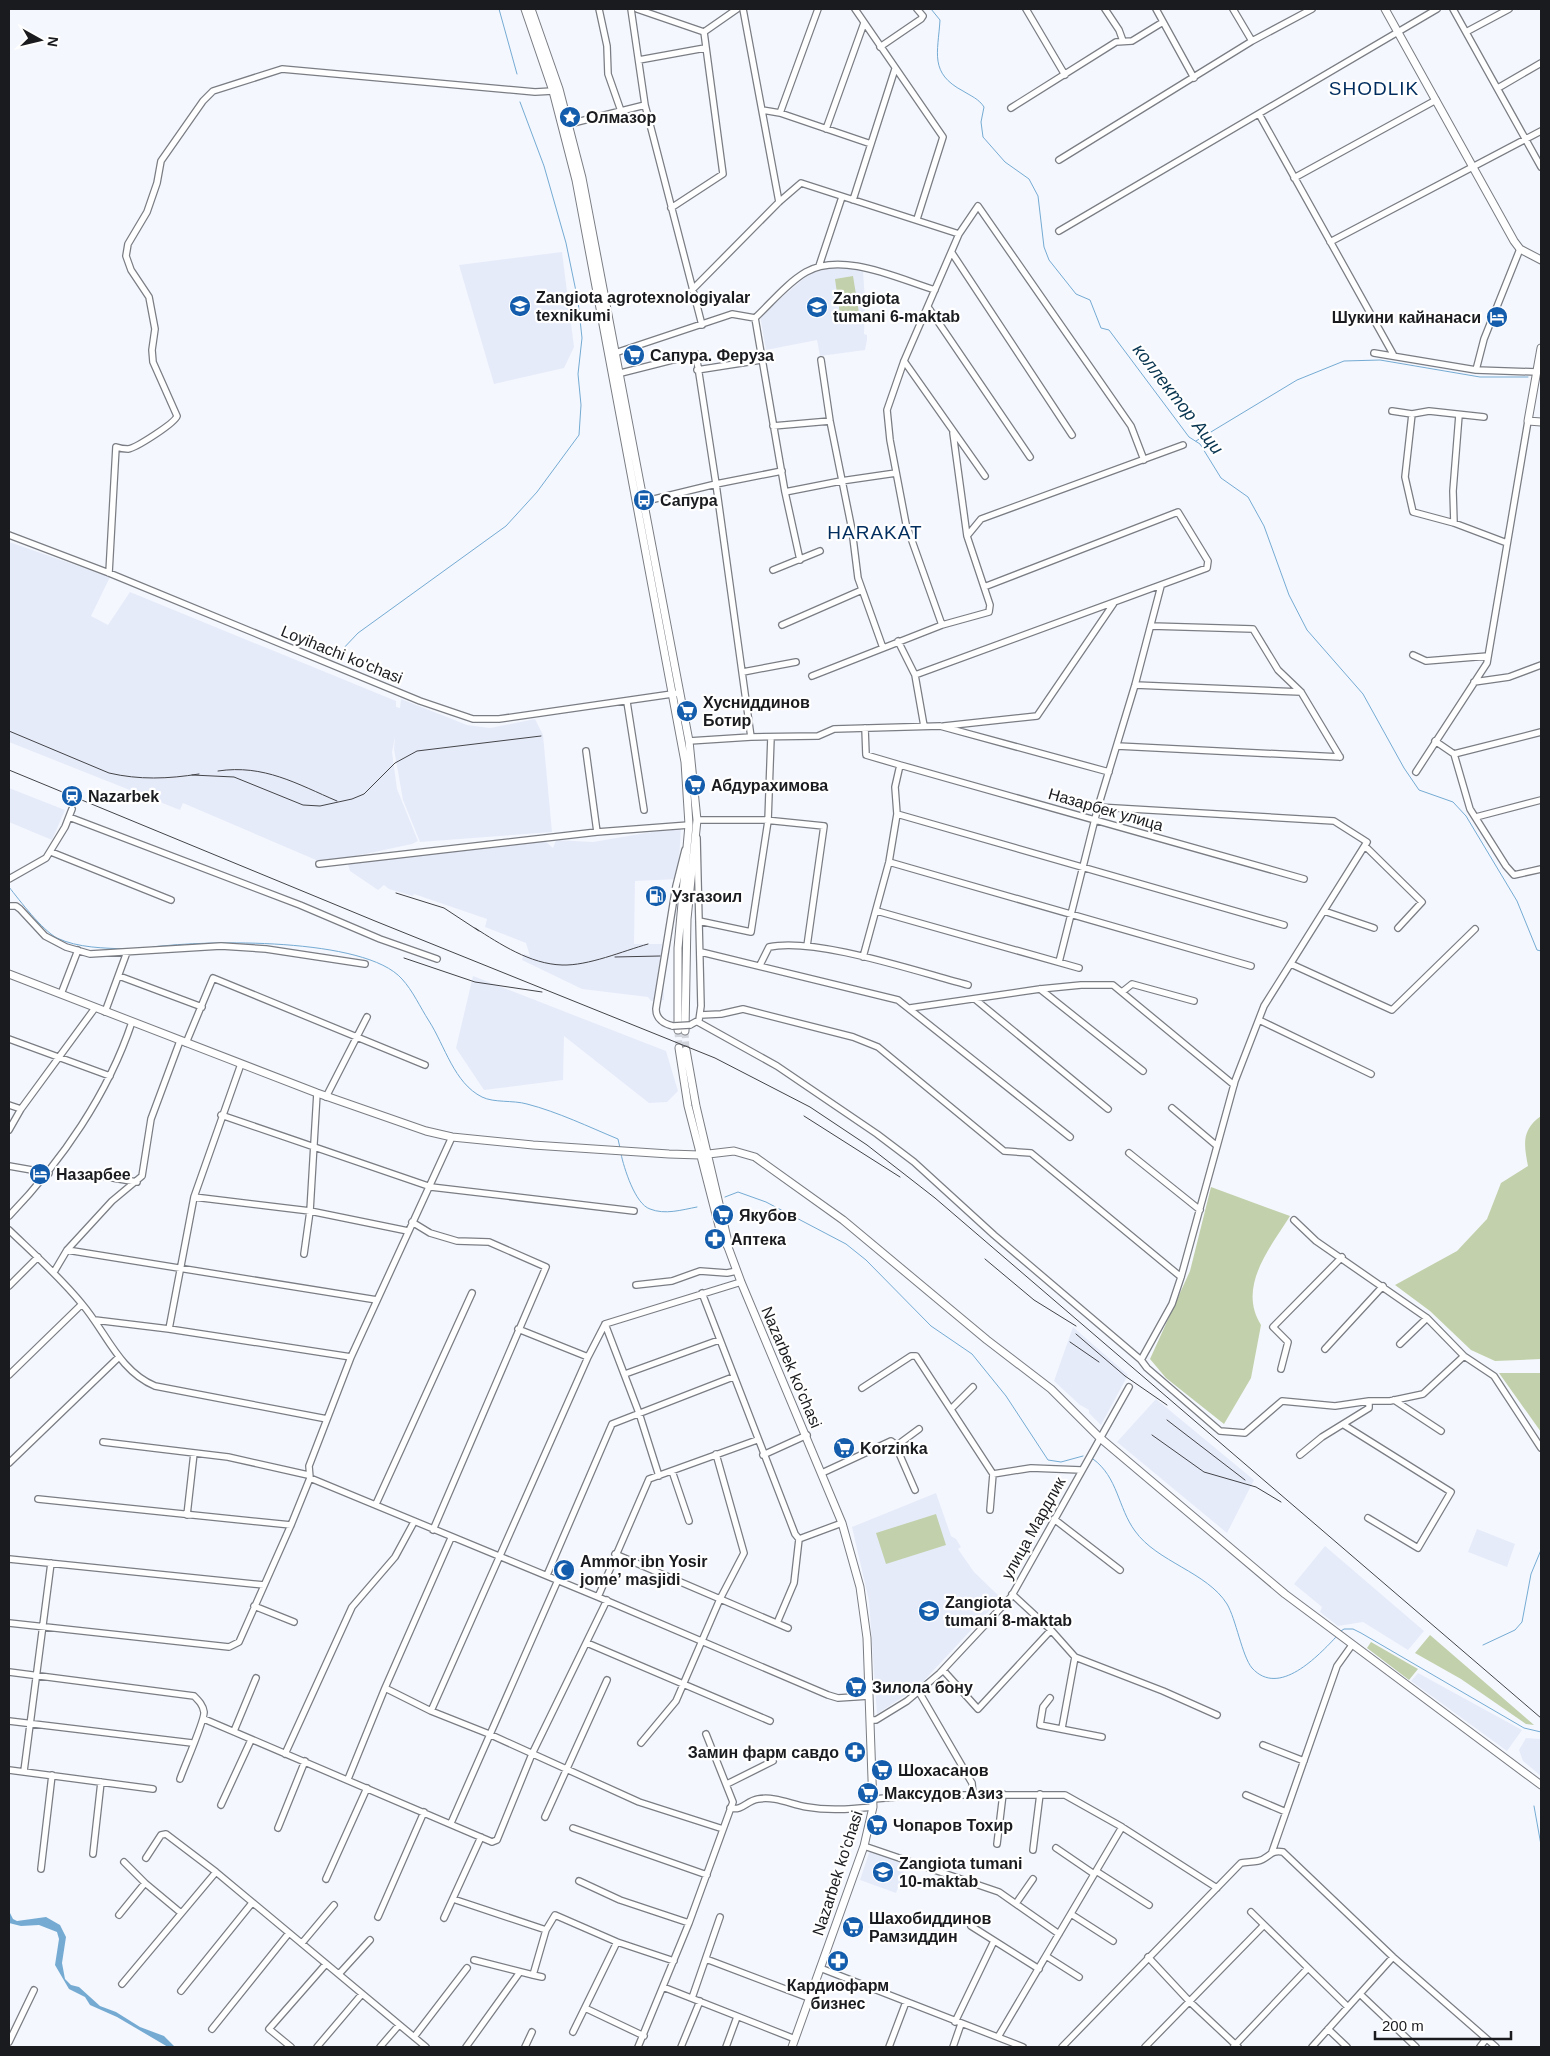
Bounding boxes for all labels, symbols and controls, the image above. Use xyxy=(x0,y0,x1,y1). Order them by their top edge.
north arrow xyxy=(15,15,65,65)
text: N xyxy=(44,36,62,48)
district label: SHODLIK xyxy=(1329,78,1419,99)
place icon: Олмазор xyxy=(558,105,582,129)
place label: Олмазор xyxy=(586,109,656,126)
place label: Zangiota agrotexnologiyalar texnikumi xyxy=(536,289,750,324)
place label: Zangiota tumani 6-maktab xyxy=(833,290,960,325)
school or university icon: Zangiota agrotexnologiyalar texnikumi xyxy=(508,294,532,318)
school or university icon: Zangiota tumani 6-maktab xyxy=(805,295,829,319)
hotel icon: Шукини кайнанаси xyxy=(1485,305,1509,329)
place label: Шукини кайнанаси xyxy=(1332,309,1481,326)
water label: коллектор Ащи xyxy=(1129,340,1227,458)
supermarket icon: Сапура. Феруза xyxy=(622,343,646,367)
place label: Сапура. Феруза xyxy=(650,347,774,364)
bus stop icon: Сапура xyxy=(632,488,656,512)
place label: Сапура xyxy=(660,492,718,509)
district label: HARAKAT xyxy=(827,522,923,543)
street label: Loyihachi ko'chasi xyxy=(279,622,405,687)
place label: Хусниддинов Ботир xyxy=(703,694,810,729)
supermarket icon: Хусниддинов Ботир xyxy=(675,699,699,723)
supermarket icon: Абдурахимова xyxy=(683,773,707,797)
place label: Абдурахимова xyxy=(711,777,828,794)
station icon: Nazarbek xyxy=(60,784,84,808)
street label: Назарбек улица xyxy=(1046,785,1165,834)
place label: Nazarbek xyxy=(88,788,159,805)
fuel station icon: Узгазоил xyxy=(644,884,668,908)
place label: Узгазоил xyxy=(672,888,742,905)
hotel icon: Назарбее xyxy=(28,1162,52,1186)
place label: Назарбее xyxy=(56,1166,131,1183)
supermarket icon: Якубов xyxy=(711,1203,735,1227)
place label: Якубов xyxy=(739,1207,797,1224)
pharmacy icon: Аптека xyxy=(703,1227,727,1251)
place label: Аптека xyxy=(731,1231,786,1248)
street label: Nazarbek ko'chasi xyxy=(758,1304,825,1430)
supermarket icon: Korzinka xyxy=(832,1436,856,1460)
place label: Korzinka xyxy=(860,1440,928,1457)
street label: улица Мардлик xyxy=(998,1473,1069,1582)
place label: Ammor ibn Yosir jome’ masjidi xyxy=(579,1553,707,1588)
mosque icon: Ammor ibn Yosir jome’ masjidi xyxy=(552,1558,576,1582)
place label: Zangiota tumani 8-maktab xyxy=(945,1594,1072,1629)
school or university icon: Zangiota tumani 8-maktab xyxy=(917,1599,941,1623)
supermarket icon: Зилола бону xyxy=(844,1675,868,1699)
place label: Зилола бону xyxy=(872,1679,973,1696)
pharmacy icon: Замин фарм савдо xyxy=(843,1740,867,1764)
place label: Замин фарм савдо xyxy=(688,1744,839,1761)
supermarket icon: Шохасанов xyxy=(870,1758,894,1782)
place label: Шохасанов xyxy=(898,1762,989,1779)
supermarket icon: Максудов Азиз xyxy=(856,1781,880,1805)
place label: Максудов Азиз xyxy=(884,1785,1003,1802)
street label: Nazarbek ko'chasi xyxy=(809,1809,866,1938)
supermarket icon: Чопаров Тохир xyxy=(865,1813,889,1837)
place label: Чопаров Тохир xyxy=(893,1817,1013,1834)
place label: Zangiota tumani 10-maktab xyxy=(899,1855,1023,1890)
school or university icon: Zangiota tumani 10-maktab xyxy=(871,1860,895,1884)
place label: Шахобиддинов Рамзиддин xyxy=(869,1910,992,1945)
supermarket icon: Шахобиддинов Рамзиддин xyxy=(841,1915,865,1939)
pharmacy icon: Кардиофарм бизнес xyxy=(826,1949,850,1973)
place label: Кардиофарм бизнес xyxy=(787,1977,889,2012)
scale bar xyxy=(1375,2008,1511,2040)
text: 200 m xyxy=(1382,2017,1424,2034)

